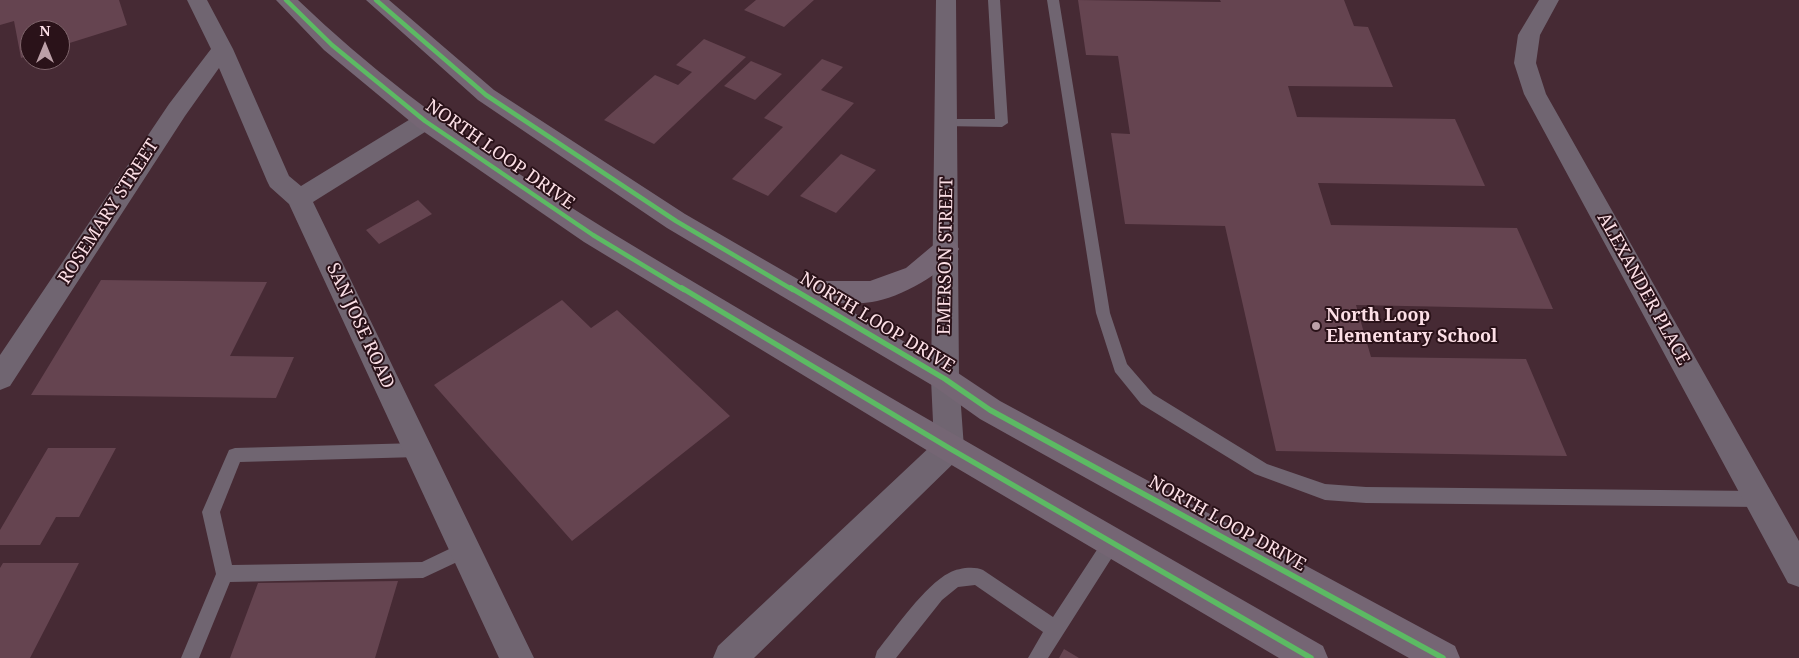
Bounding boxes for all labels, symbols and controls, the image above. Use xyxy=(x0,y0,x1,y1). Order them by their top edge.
north arrow xyxy=(20,20,70,70)
text: N xyxy=(39,21,51,40)
street label: NORTH LOOP DRIVE xyxy=(421,95,579,215)
street label: ROSEMARY STREET xyxy=(54,136,164,288)
street label: EMERSON STREET xyxy=(934,177,958,335)
street label: ALEXANDER PLACE xyxy=(1592,209,1694,369)
street label: SAN JOSE ROAD xyxy=(321,260,399,392)
street label: NORTH LOOP DRIVE xyxy=(796,268,958,378)
place label: North Loop Elementary School xyxy=(1326,305,1497,348)
marker: North Loop Elementary School xyxy=(1310,320,1322,332)
street label: NORTH LOOP DRIVE xyxy=(1144,472,1310,576)

